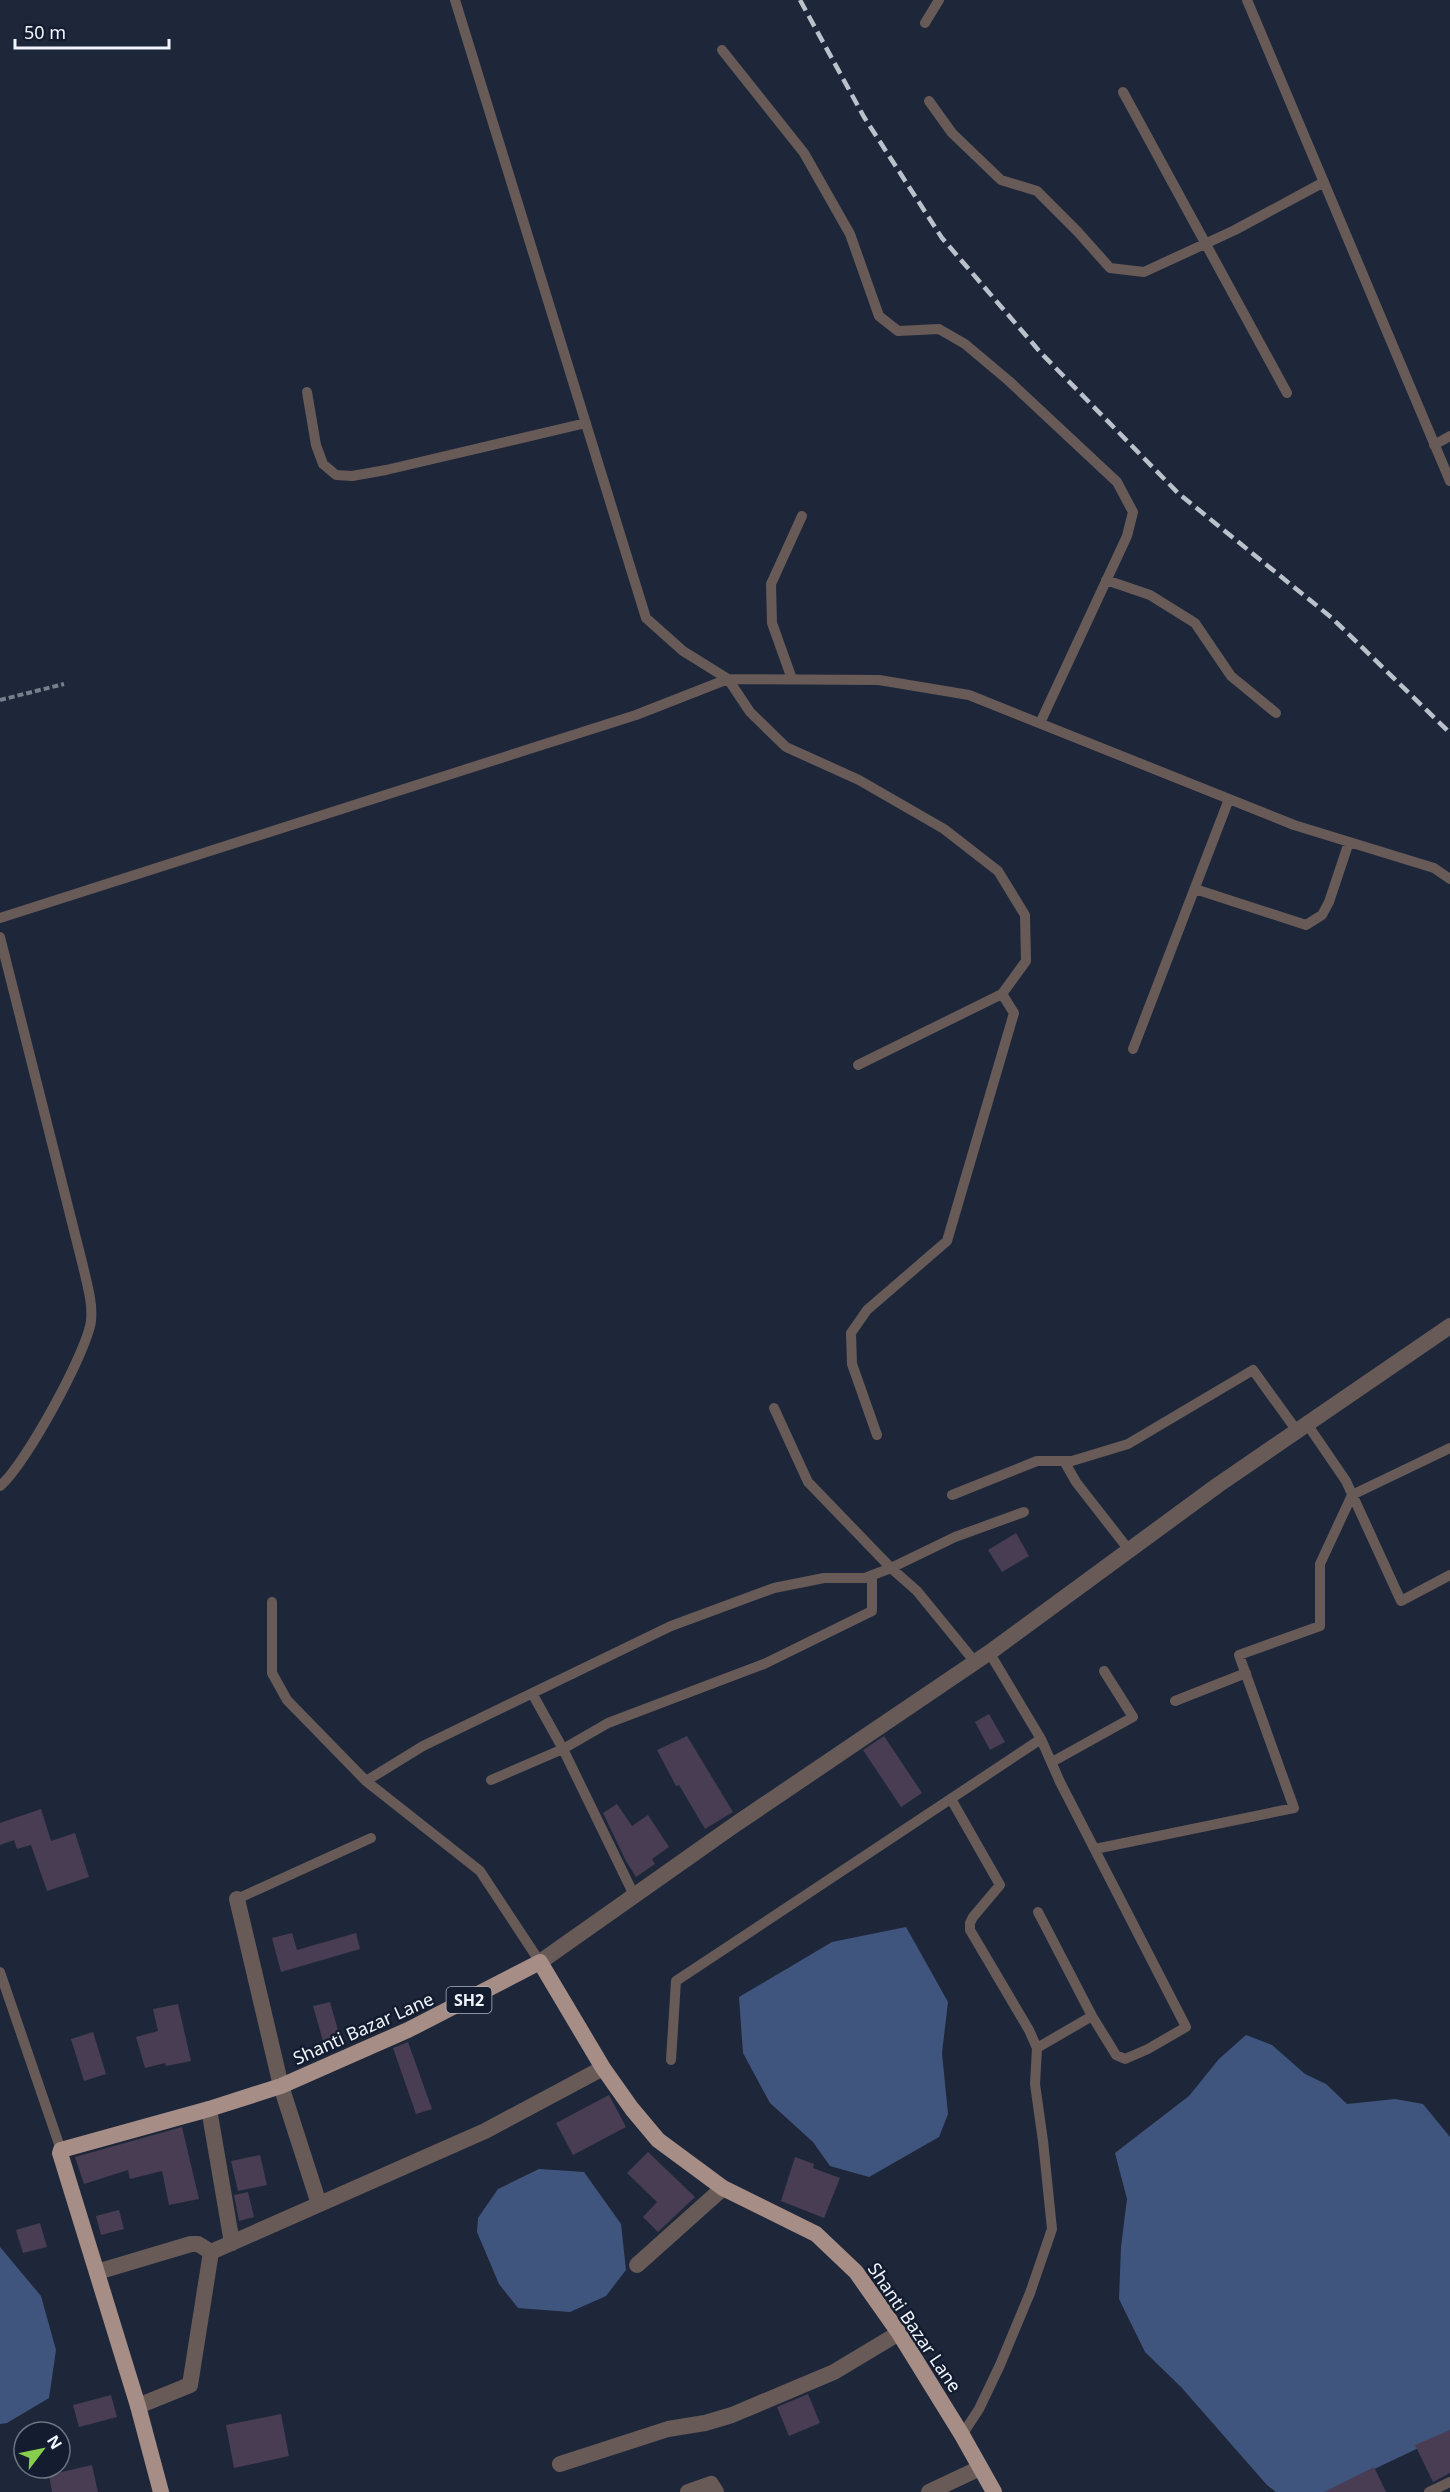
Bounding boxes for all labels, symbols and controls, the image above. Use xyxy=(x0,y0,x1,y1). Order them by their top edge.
scale bar xyxy=(15,12,170,50)
text: 50 m xyxy=(24,20,66,44)
street label: Shanti Bazar Lane xyxy=(289,1986,437,2070)
road number: SH2 xyxy=(446,1987,492,2013)
street label: Shanti Bazar Lane xyxy=(863,2258,967,2396)
north arrow xyxy=(12,2420,72,2480)
text: N xyxy=(42,2431,67,2453)

